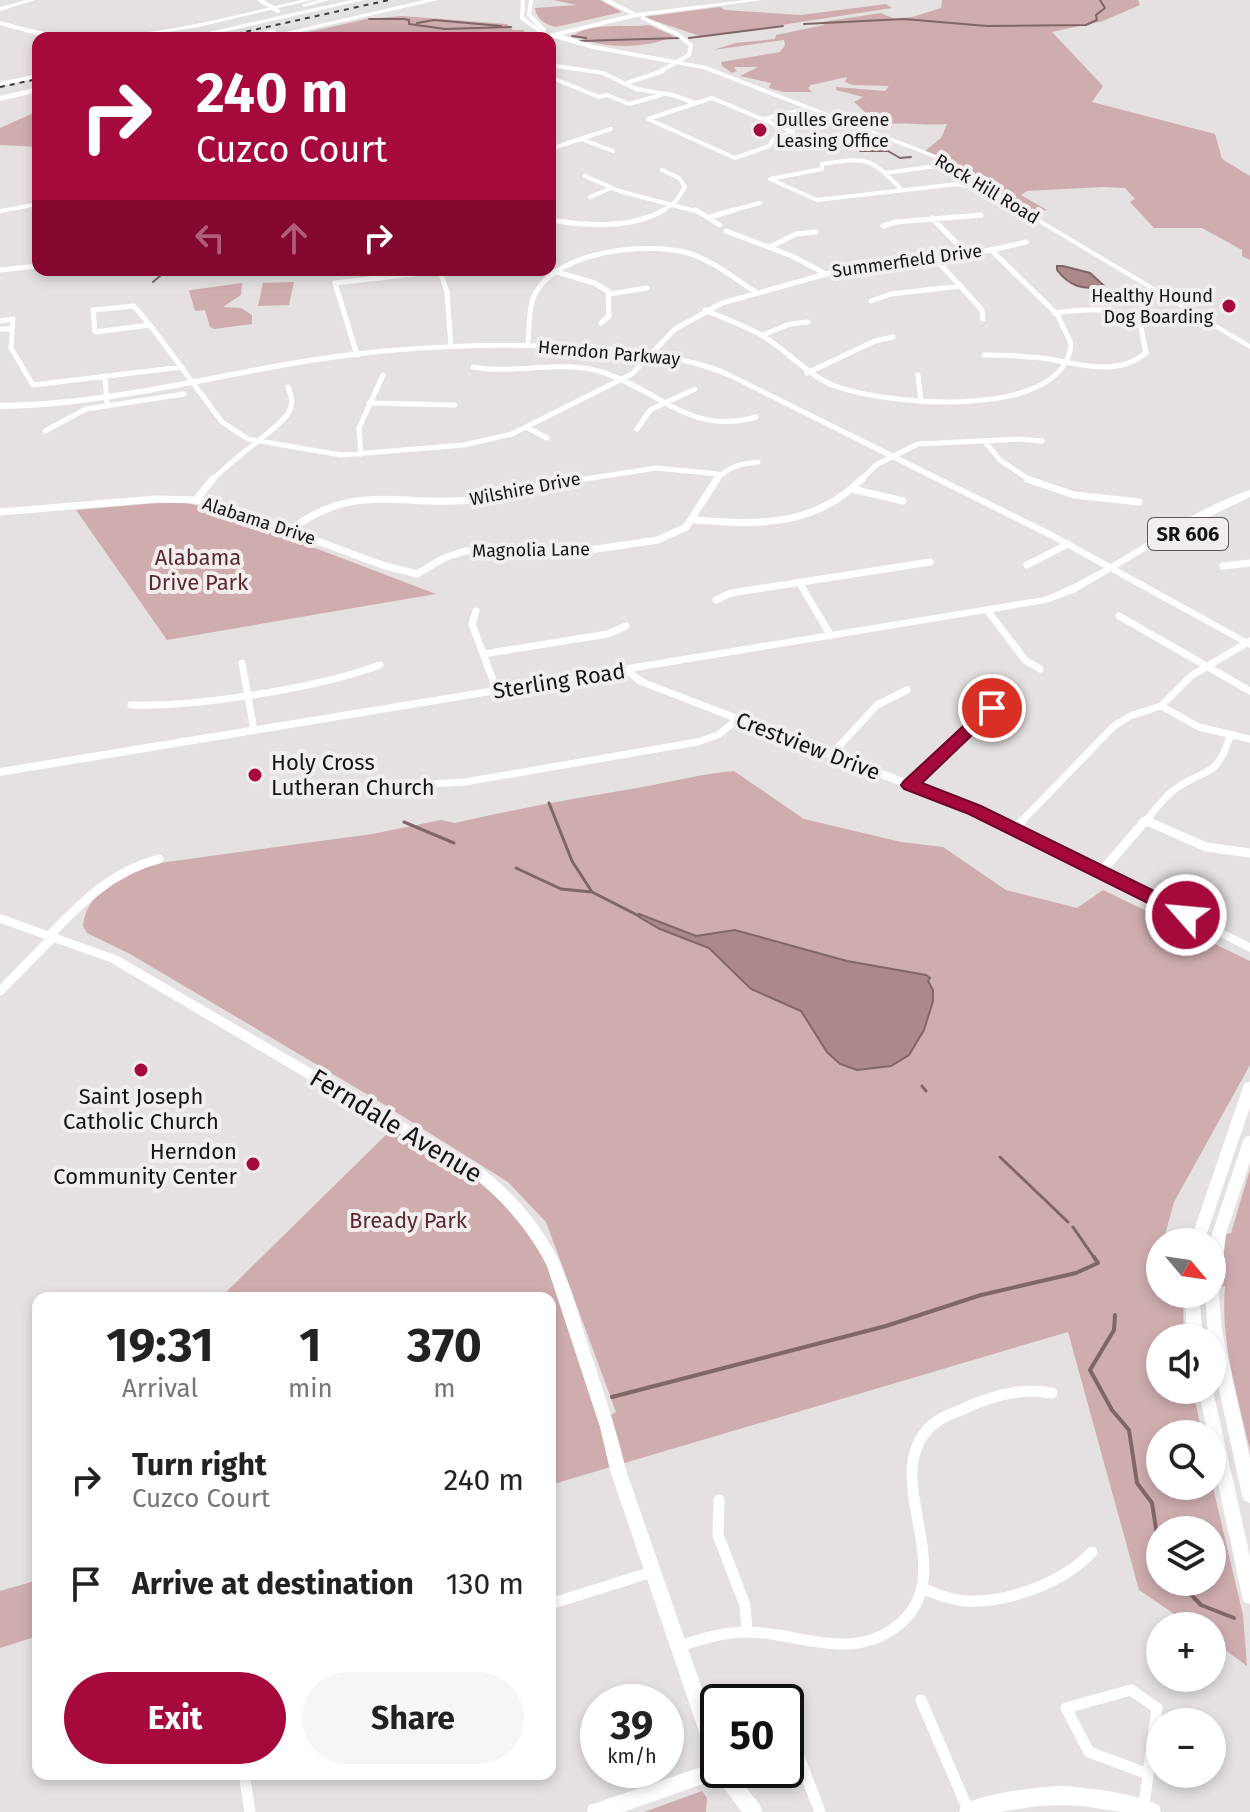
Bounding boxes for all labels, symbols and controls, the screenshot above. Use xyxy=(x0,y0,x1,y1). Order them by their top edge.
text: 240 m xyxy=(196,60,348,127)
icon: right xyxy=(64,64,168,168)
place label: Dulles Greene Leasing Office xyxy=(776,109,889,152)
marker: Dulles Greene Leasing Office xyxy=(751,121,769,139)
text: Cuzco Court xyxy=(196,128,387,172)
street label: Rock Hill Road xyxy=(931,149,1043,229)
icon: left xyxy=(188,216,232,260)
icon: ahead xyxy=(272,216,316,260)
icon: right xyxy=(356,216,400,260)
street label: Summerfield Drive xyxy=(831,240,983,282)
place label: Healthy Hound Dog Boarding xyxy=(1091,285,1214,328)
marker: Healthy Hound Dog Boarding xyxy=(1220,297,1238,315)
street label: Herndon Parkway xyxy=(537,336,681,370)
street label: Wilshire Drive xyxy=(468,467,582,511)
street label: Alabama Drive xyxy=(200,492,318,550)
road number: SR 606 xyxy=(1148,518,1228,550)
street label: Magnolia Lane xyxy=(472,538,590,562)
park label: Alabama Drive Park xyxy=(148,544,249,596)
street label: Sterling Road xyxy=(491,657,627,705)
pin xyxy=(958,674,1026,742)
icon: arrive xyxy=(970,686,1014,730)
street label: Crestview Drive xyxy=(732,706,884,786)
place label: Holy Cross Lutheran Church xyxy=(271,749,435,801)
marker: Holy Cross Lutheran Church xyxy=(246,766,264,784)
position arrow xyxy=(1144,873,1228,957)
marker: Saint Joseph Catholic Church xyxy=(132,1061,150,1079)
street label: Ferndale Avenue xyxy=(304,1062,488,1190)
place label: Saint Joseph Catholic Church xyxy=(63,1083,219,1135)
place label: Herndon Community Center xyxy=(53,1138,237,1190)
marker: Herndon Community Center xyxy=(244,1155,262,1173)
park label: Bready Park xyxy=(349,1207,468,1234)
north arrow xyxy=(1146,1228,1226,1308)
map controls xyxy=(1146,1228,1226,1788)
text: 19:31 xyxy=(106,1316,214,1374)
text: 1 xyxy=(299,1316,322,1374)
text: 370 xyxy=(407,1316,482,1374)
button: sound xyxy=(1146,1324,1226,1404)
text: Arrival xyxy=(122,1373,198,1404)
text: min xyxy=(288,1373,333,1404)
text: m xyxy=(433,1373,456,1404)
button: search xyxy=(1146,1420,1226,1500)
text: Turn right xyxy=(132,1447,267,1483)
icon: right xyxy=(64,1458,108,1502)
text: 240 m xyxy=(444,1462,524,1498)
text: Cuzco Court xyxy=(132,1483,270,1514)
button: layers xyxy=(1146,1516,1226,1596)
icon: arrive xyxy=(64,1562,108,1606)
text: Arrive at destination xyxy=(132,1566,414,1602)
text: 130 m xyxy=(446,1566,524,1602)
button: + xyxy=(1146,1612,1226,1692)
button: Exit xyxy=(64,1672,286,1764)
button: Share xyxy=(302,1672,524,1764)
speed limit sign: 50 xyxy=(700,1684,804,1788)
text: 39 xyxy=(611,1702,653,1750)
button: − xyxy=(1146,1708,1226,1788)
text: km/h xyxy=(607,1744,657,1768)

